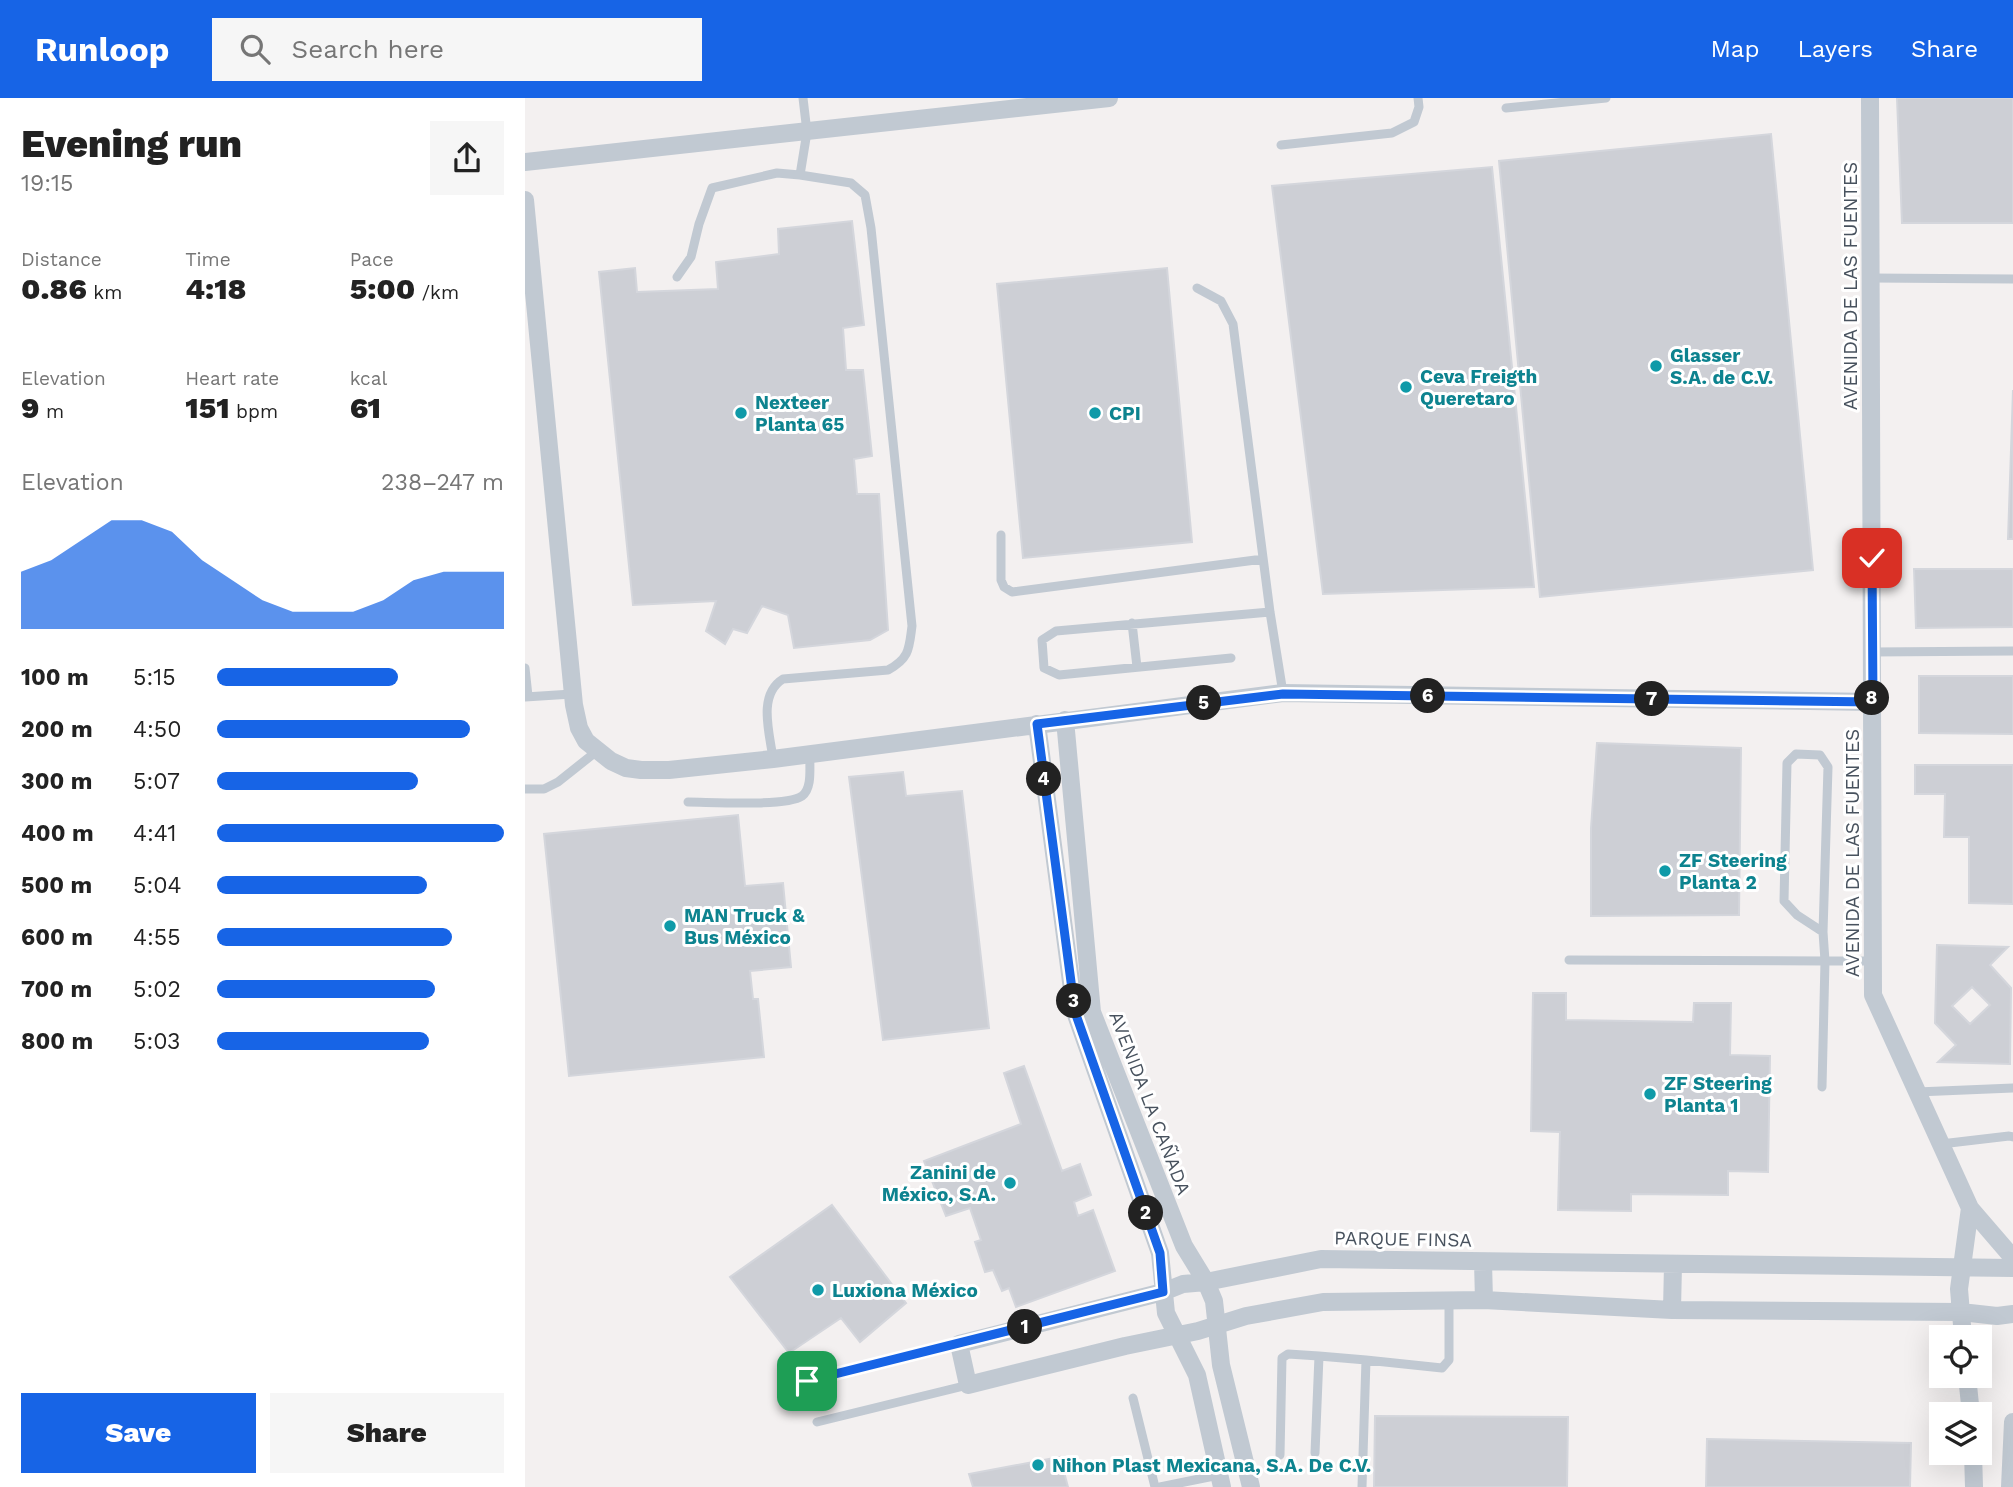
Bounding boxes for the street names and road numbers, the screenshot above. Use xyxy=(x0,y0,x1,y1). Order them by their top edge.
street label: AVENIDA DE LAS FUENTES xyxy=(1839,162,1862,410)
street label: AVENIDA DE LAS FUENTES xyxy=(1841,729,1864,977)
street label: AVENIDA LA CAÑADA xyxy=(1104,1008,1196,1198)
street label: PARQUE FINSA xyxy=(1334,1226,1473,1252)

